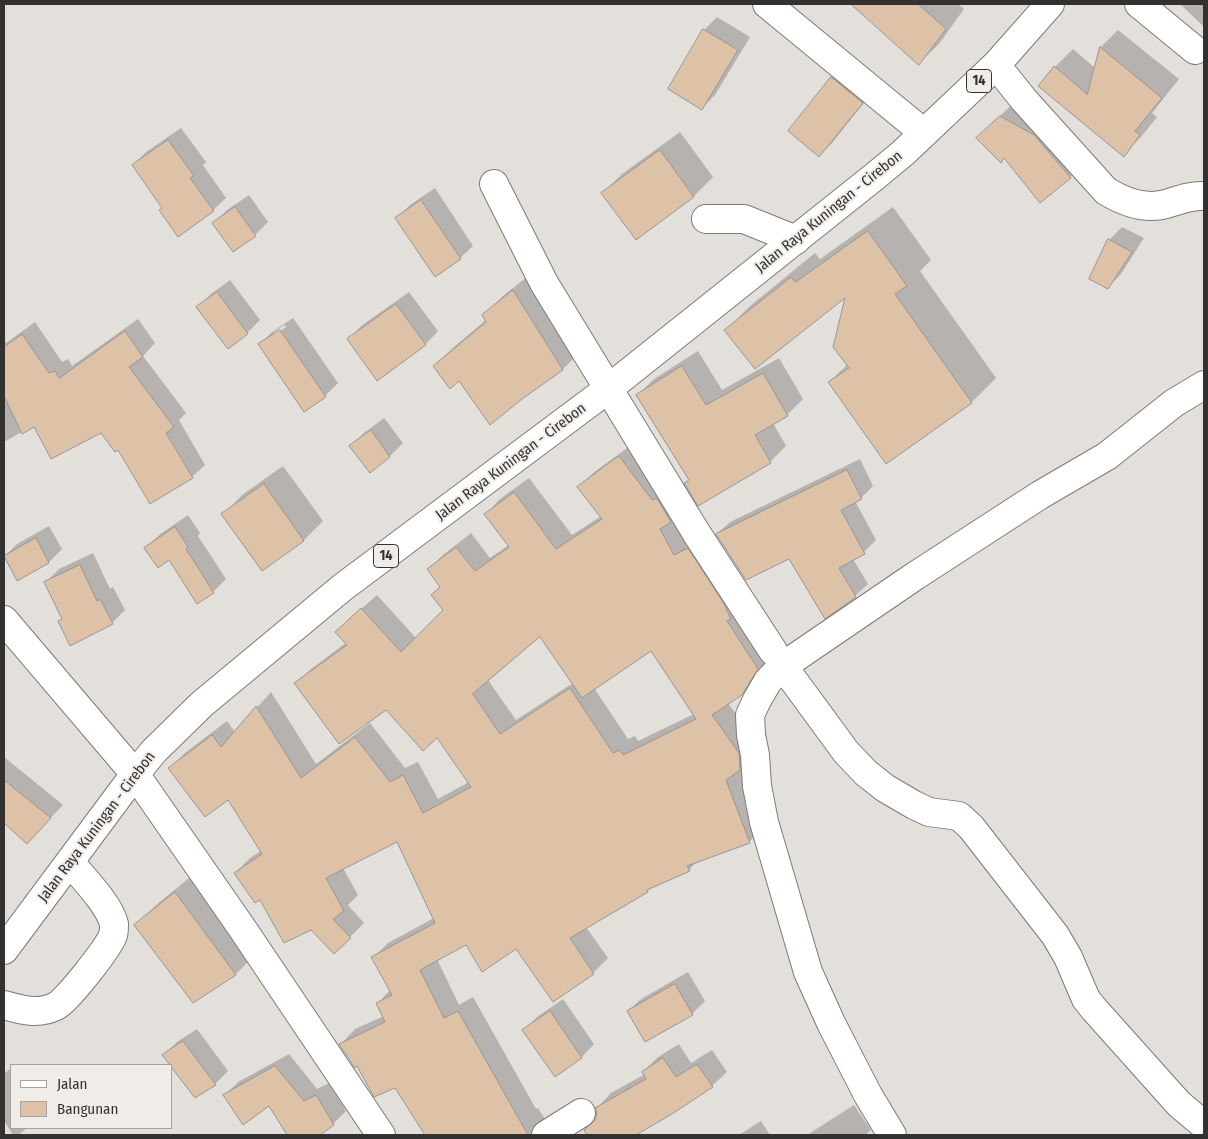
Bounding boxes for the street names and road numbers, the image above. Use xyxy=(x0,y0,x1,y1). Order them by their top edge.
road number: 14 xyxy=(966,70,992,92)
street label: Jalan Raya Kuningan - Cirebon xyxy=(752,147,906,277)
street label: Jalan Raya Kuningan - Cirebon xyxy=(432,400,590,524)
road number: 14 xyxy=(374,544,398,568)
street label: Jalan Raya Kuningan - Cirebon xyxy=(35,748,159,906)

